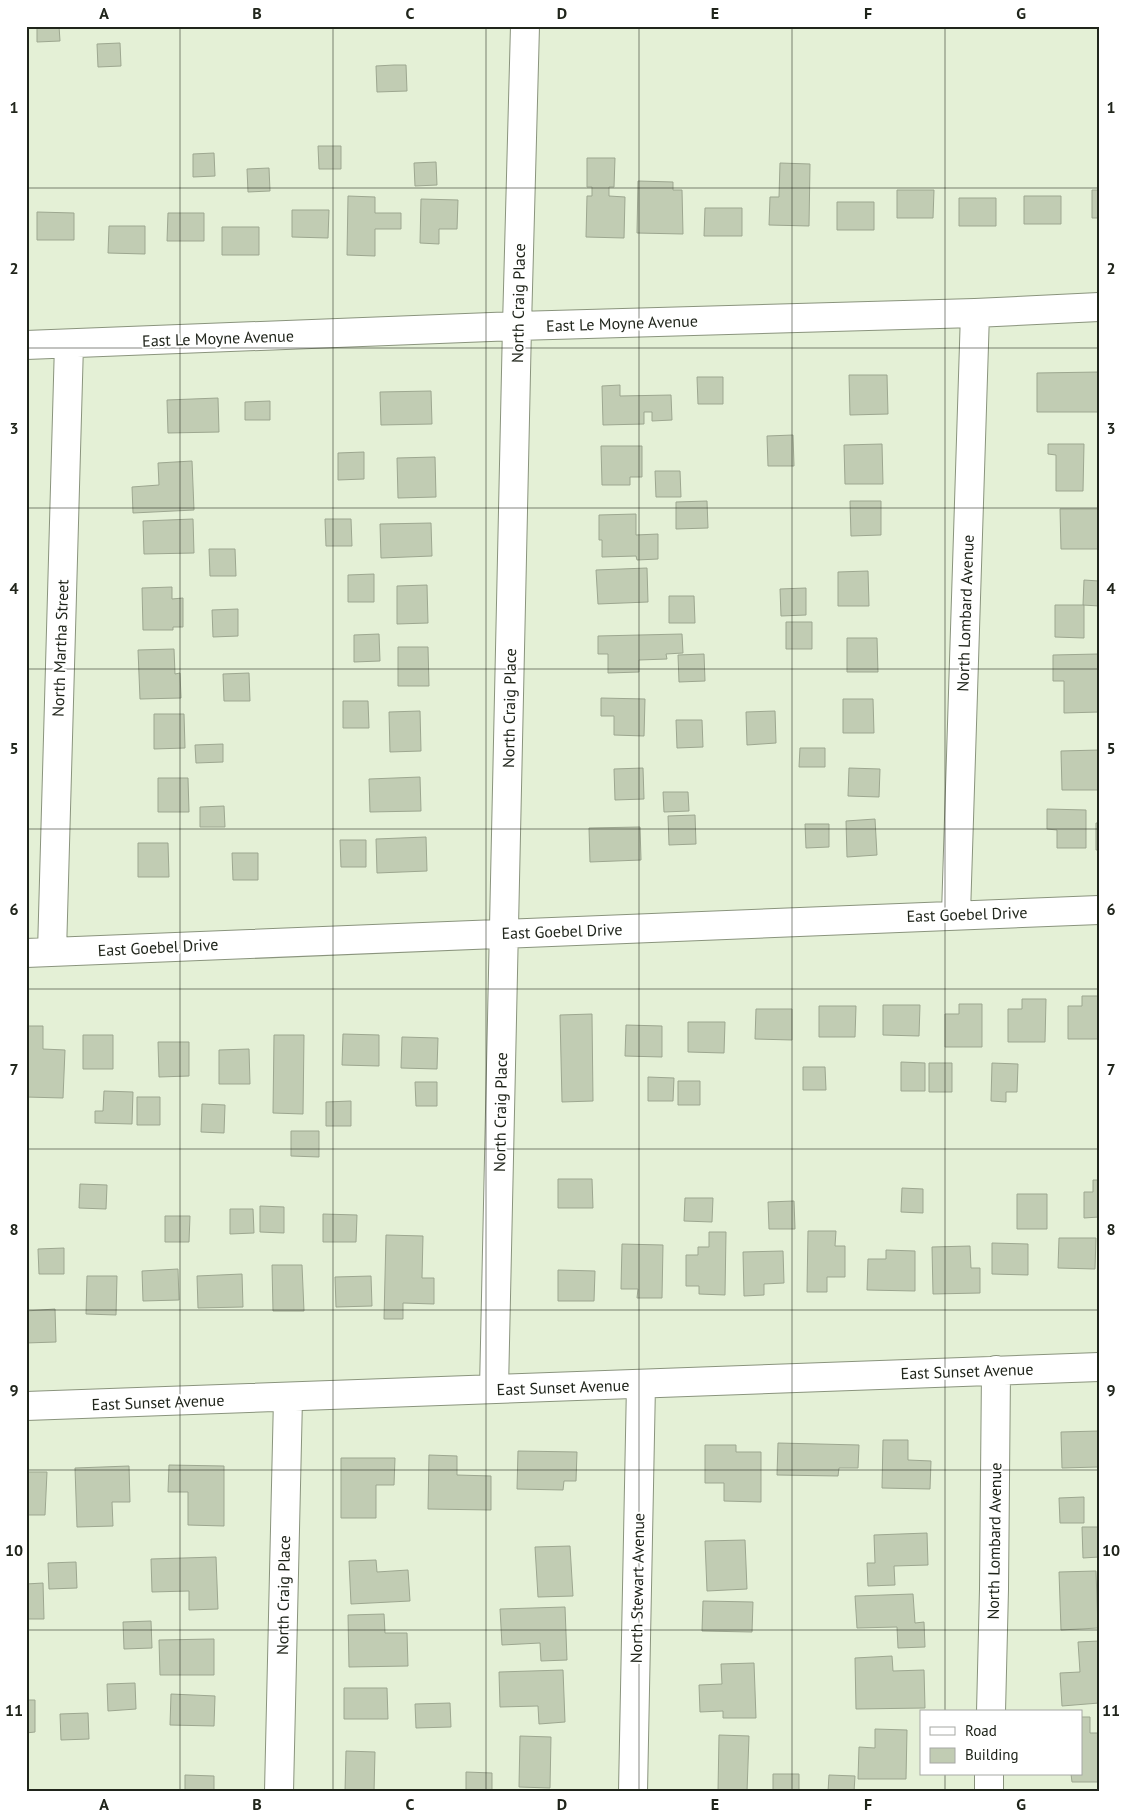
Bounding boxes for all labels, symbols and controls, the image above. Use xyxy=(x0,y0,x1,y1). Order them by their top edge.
text: A xyxy=(99,3,109,23)
text: B xyxy=(252,3,262,23)
text: C xyxy=(406,3,415,23)
text: D xyxy=(557,3,567,23)
text: E xyxy=(711,3,719,23)
text: F xyxy=(864,3,872,23)
text: G xyxy=(1016,3,1026,23)
text: 1 xyxy=(9,97,19,117)
text: 1 xyxy=(1106,97,1116,117)
street label: North Craig Place xyxy=(507,243,529,363)
text: 2 xyxy=(9,258,19,278)
text: 2 xyxy=(1106,258,1116,278)
street label: East Le Moyne Avenue xyxy=(546,310,698,336)
street label: East Le Moyne Avenue xyxy=(142,325,294,351)
text: 3 xyxy=(9,418,19,438)
text: 3 xyxy=(1106,418,1116,438)
street label: North Lombard Avenue xyxy=(952,534,978,692)
text: 4 xyxy=(9,578,19,598)
street label: North Martha Street xyxy=(48,578,72,717)
text: 4 xyxy=(1106,578,1116,598)
street label: North Craig Place xyxy=(498,648,520,768)
text: 5 xyxy=(9,738,19,758)
text: 5 xyxy=(1106,738,1116,758)
text: 6 xyxy=(9,899,19,919)
text: 6 xyxy=(1106,899,1116,919)
street label: East Goebel Drive xyxy=(906,902,1028,926)
street label: East Goebel Drive xyxy=(501,919,623,943)
street label: East Goebel Drive xyxy=(97,934,219,960)
street label: North Craig Place xyxy=(489,1052,511,1172)
text: 7 xyxy=(9,1059,19,1079)
text: 7 xyxy=(1106,1059,1116,1079)
text: 8 xyxy=(9,1219,19,1239)
text: 8 xyxy=(1106,1219,1116,1239)
street label: East Sunset Avenue xyxy=(900,1359,1034,1383)
street label: East Sunset Avenue xyxy=(496,1375,630,1399)
text: 9 xyxy=(9,1380,19,1400)
text: 9 xyxy=(1106,1380,1116,1400)
street label: East Sunset Avenue xyxy=(91,1390,225,1414)
street label: North Lombard Avenue xyxy=(983,1462,1005,1620)
street label: North Stewart Avenue xyxy=(626,1513,648,1663)
street label: North Craig Place xyxy=(272,1535,294,1655)
text: 10 xyxy=(5,1540,23,1560)
text: 10 xyxy=(1102,1540,1120,1560)
text: 11 xyxy=(5,1700,23,1720)
text: 11 xyxy=(1102,1700,1120,1720)
legend xyxy=(920,1710,1082,1776)
text: Road xyxy=(965,1721,997,1740)
text: Building xyxy=(965,1745,1019,1764)
text: A xyxy=(99,1794,109,1814)
text: B xyxy=(252,1794,262,1814)
text: C xyxy=(406,1794,415,1814)
text: D xyxy=(557,1794,567,1814)
text: E xyxy=(711,1794,719,1814)
text: F xyxy=(864,1794,872,1814)
text: G xyxy=(1016,1794,1026,1814)

